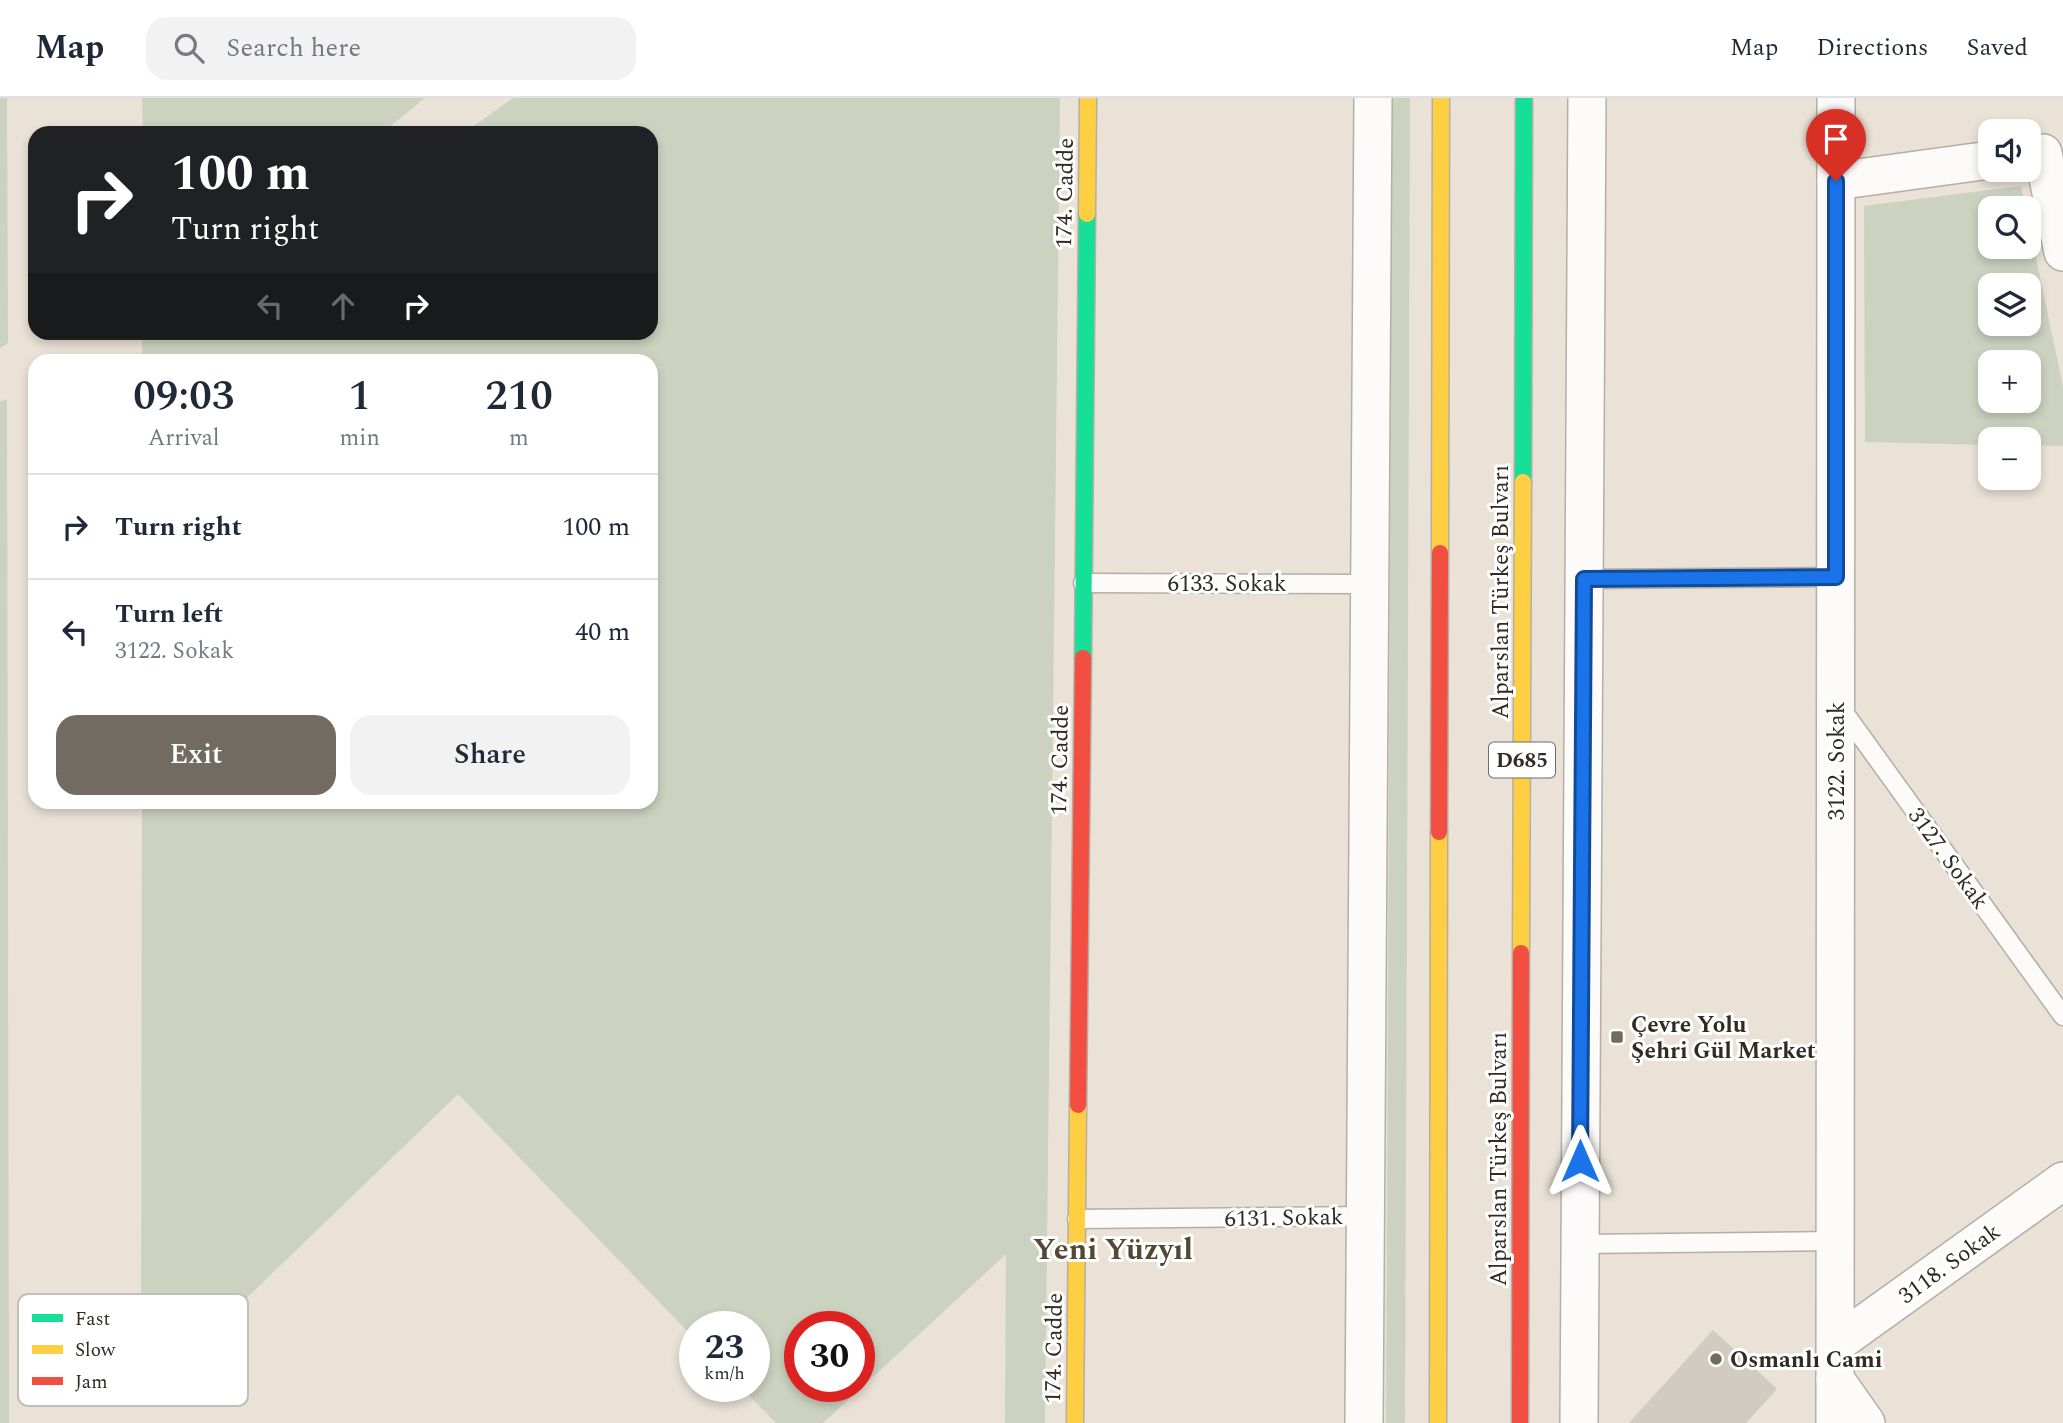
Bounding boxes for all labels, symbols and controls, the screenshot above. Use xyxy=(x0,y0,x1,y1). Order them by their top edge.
search box xyxy=(146,17,636,80)
text: Map xyxy=(35,23,104,73)
text: Search here xyxy=(226,28,361,68)
icon: search xyxy=(170,29,208,67)
text: Map xyxy=(1730,30,1778,66)
text: Directions xyxy=(1816,30,1928,66)
text: Saved xyxy=(1966,30,2028,66)
pin xyxy=(1806,109,1866,181)
map controls xyxy=(1978,119,2041,490)
button: sound xyxy=(1978,119,2041,182)
icon: arrive xyxy=(1817,120,1855,158)
text: 100 m xyxy=(171,137,310,212)
street label: 174. Cadde xyxy=(1047,137,1084,249)
icon: right xyxy=(56,154,147,245)
button: search xyxy=(1978,196,2041,259)
text: Turn right xyxy=(171,205,319,254)
button: layers xyxy=(1978,273,2041,336)
icon: left xyxy=(251,287,289,325)
icon: ahead xyxy=(324,287,362,325)
icon: right xyxy=(397,287,435,325)
button: + xyxy=(1978,350,2041,413)
text: 09:03 xyxy=(133,365,234,428)
text: 1 xyxy=(348,365,371,428)
text: 210 xyxy=(485,365,553,428)
text: Arrival xyxy=(148,421,220,456)
text: min xyxy=(340,421,380,456)
text: m xyxy=(509,421,529,456)
button: − xyxy=(1978,427,2041,490)
street label: Alparslan Türkeş Bulvarı xyxy=(1484,465,1519,719)
text: Turn right xyxy=(115,507,242,547)
text: 100 m xyxy=(562,507,630,547)
icon: right xyxy=(56,508,94,546)
street label: 6133. Sokak xyxy=(1167,567,1287,602)
text: Turn left xyxy=(115,594,223,634)
text: 40 m xyxy=(575,612,630,652)
icon: left xyxy=(56,613,94,651)
text: 3122. Sokak xyxy=(115,634,234,669)
street label: 3122. Sokak xyxy=(1820,701,1855,821)
street label: 174. Cadde xyxy=(1042,704,1079,816)
button: Exit xyxy=(56,715,336,795)
button: Share xyxy=(350,715,630,795)
road number: D685 xyxy=(1489,742,1555,778)
street label: 3127. Sokak xyxy=(1899,800,1997,917)
place label: Çevre Yolu Şehri Gül Market xyxy=(1631,1008,1816,1069)
marker: Çevre Yolu Şehri Gül Market xyxy=(1609,1029,1625,1045)
street label: Alparslan Türkeş Bulvarı xyxy=(1482,1032,1517,1286)
position arrow xyxy=(1543,1124,1617,1198)
street label: 6131. Sokak xyxy=(1224,1200,1344,1237)
street label: 3118. Sokak xyxy=(1891,1215,2008,1313)
district label: Yeni Yüzyıl xyxy=(1033,1227,1193,1273)
street label: 174. Cadde xyxy=(1036,1292,1073,1404)
legend xyxy=(18,1294,248,1406)
text: Fast xyxy=(75,1305,111,1334)
speed limit sign: 30 xyxy=(784,1311,875,1402)
text: 23 xyxy=(705,1321,744,1374)
text: Slow xyxy=(75,1336,116,1365)
place label: Osmanlı Cami xyxy=(1730,1343,1882,1378)
marker: Osmanlı Cami xyxy=(1708,1351,1724,1367)
text: km/h xyxy=(704,1360,745,1387)
text: Jam xyxy=(75,1368,107,1397)

